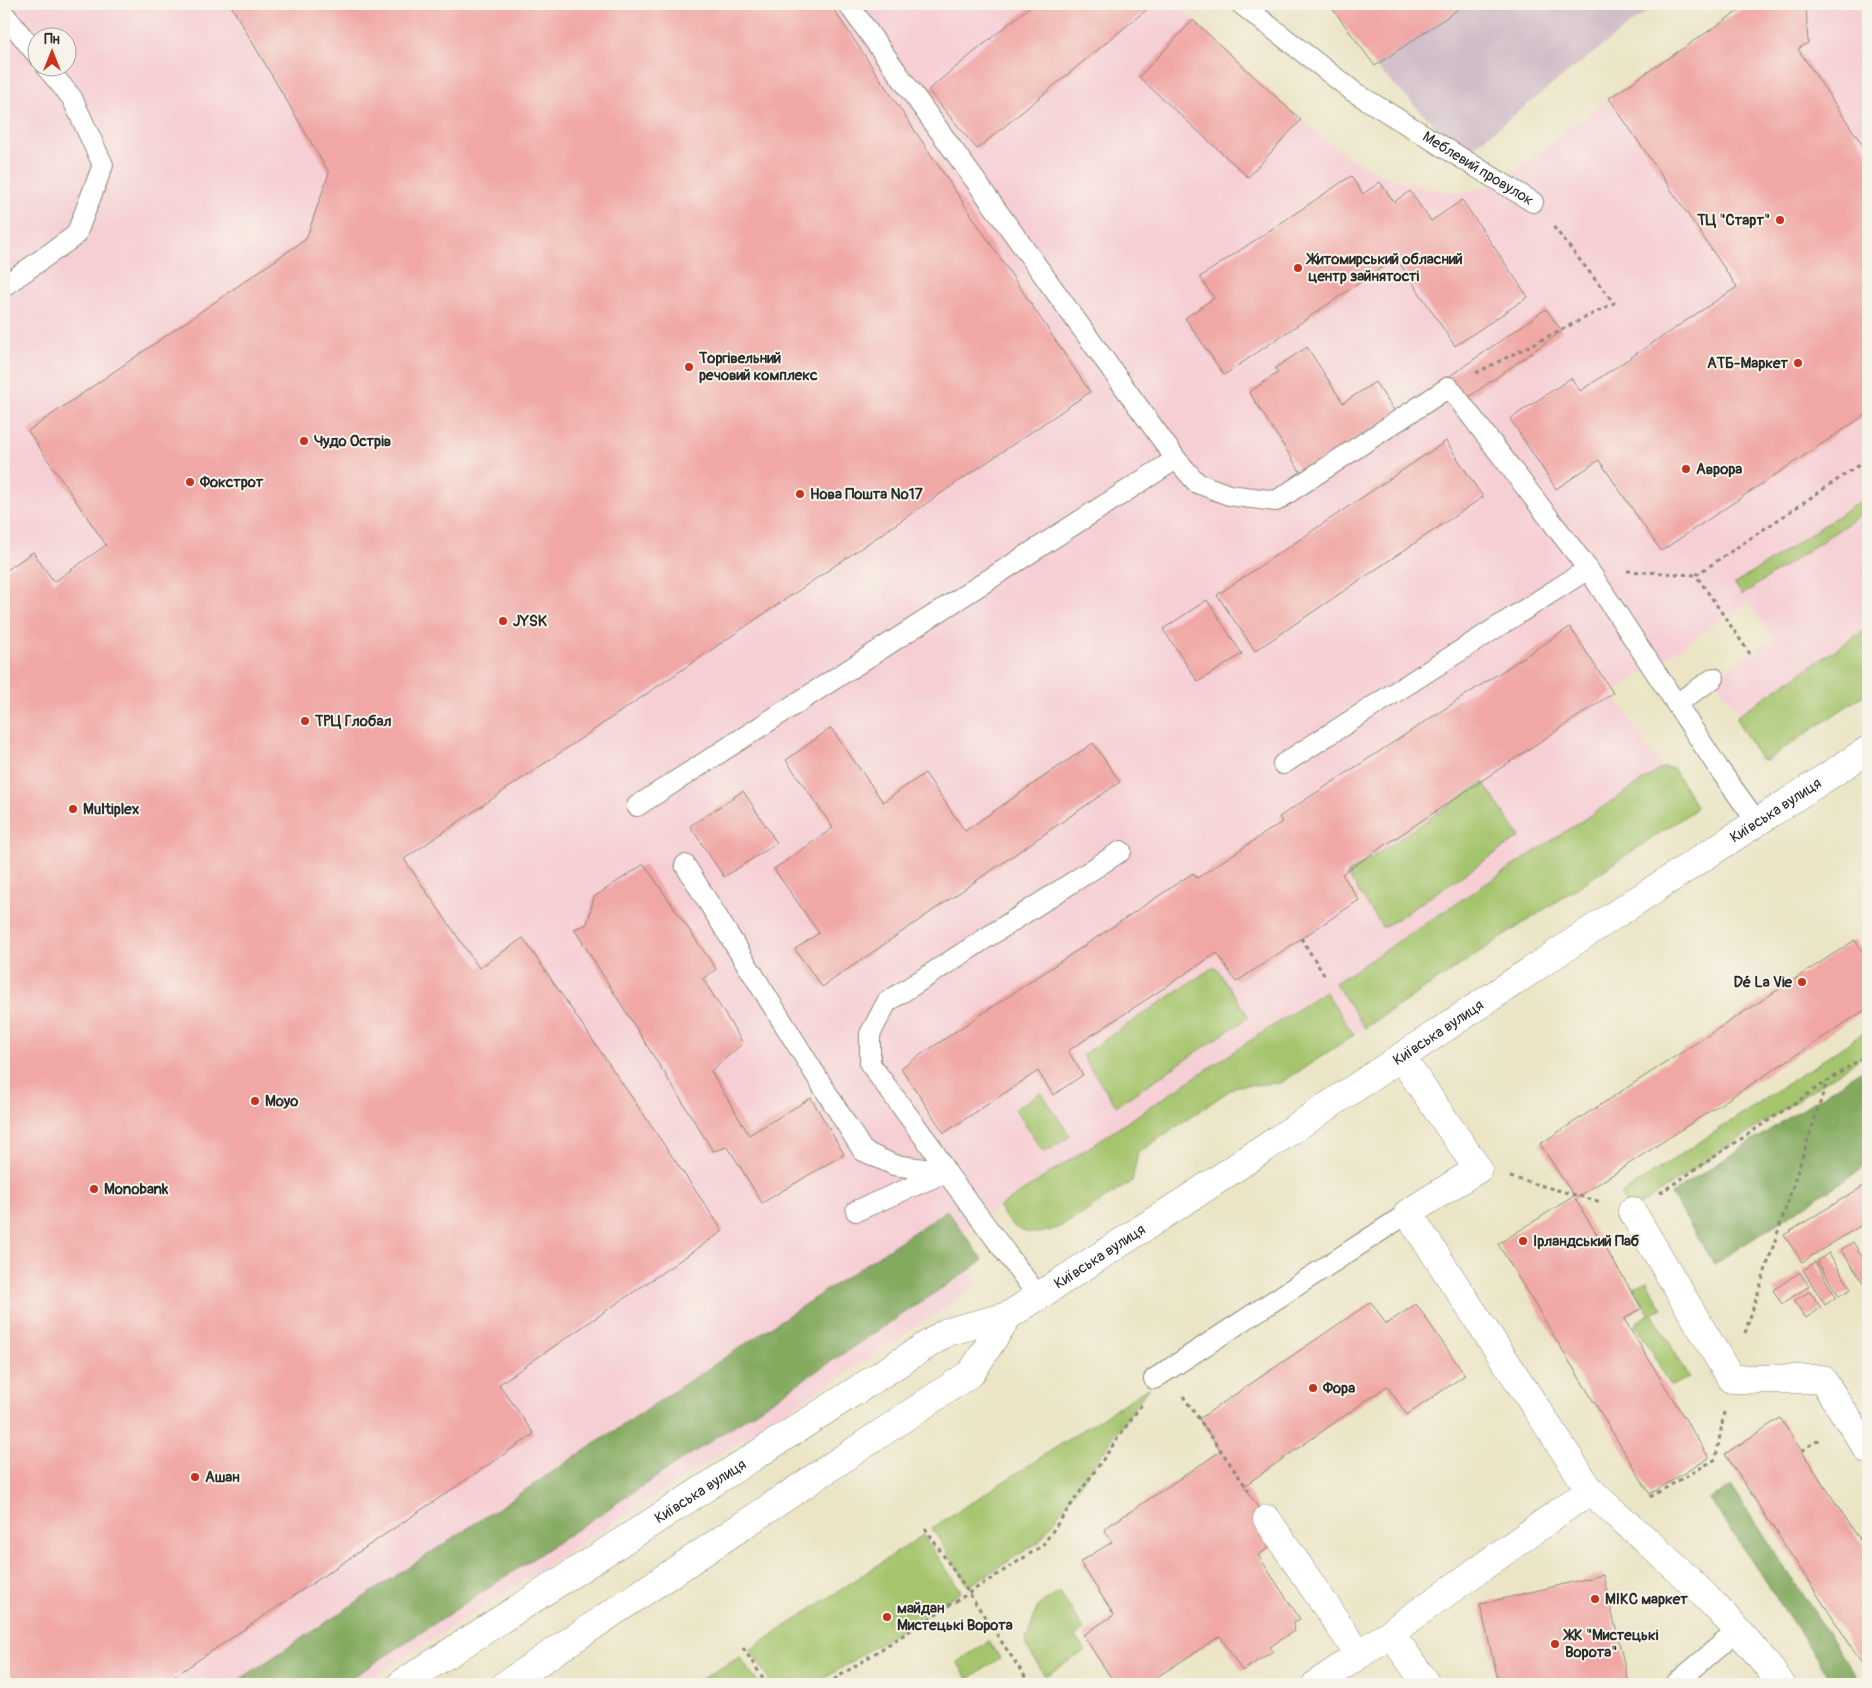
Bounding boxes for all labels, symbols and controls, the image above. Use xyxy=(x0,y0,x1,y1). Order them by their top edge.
north arrow xyxy=(28,28,78,78)
text: Пн xyxy=(44,31,60,48)
street label: Меблевий провулок xyxy=(1419,127,1537,210)
place label: ТЦ "Старт" xyxy=(1696,211,1770,230)
marker: ТЦ "Старт" xyxy=(1774,214,1786,226)
place label: Житомирський обласний центр зайнятості xyxy=(1305,250,1463,286)
marker: Житомирський обласний центр зайнятості xyxy=(1292,262,1304,274)
place label: Торгівельний речовий комплекс xyxy=(698,349,818,385)
place label: АТБ-Маркет xyxy=(1707,354,1788,373)
marker: АТБ-Маркет xyxy=(1792,357,1804,369)
marker: Торгівельний речовий комплекс xyxy=(683,361,695,373)
place label: Чудо Острів xyxy=(314,432,391,451)
marker: Чудо Острів xyxy=(298,435,310,447)
place label: Аврора xyxy=(1696,460,1742,479)
marker: Аврора xyxy=(1680,463,1692,475)
place label: Фокстрот xyxy=(199,473,264,492)
marker: Фокстрот xyxy=(184,476,196,488)
place label: Нова Пошта №17 xyxy=(810,485,923,504)
marker: Нова Пошта №17 xyxy=(794,488,806,500)
place label: JYSK xyxy=(513,612,547,631)
marker: JYSK xyxy=(497,615,509,627)
place label: ТРЦ Глобал xyxy=(314,712,391,731)
marker: ТРЦ Глобал xyxy=(299,715,311,727)
street label: Київська вулиця xyxy=(1727,774,1825,847)
place label: Multiplex xyxy=(83,800,140,819)
marker: Multiplex xyxy=(67,803,79,815)
place label: Dé La Vie xyxy=(1734,973,1793,992)
marker: Dé La Vie xyxy=(1796,976,1808,988)
street label: Київська вулиця xyxy=(1389,996,1487,1070)
place label: Moyo xyxy=(265,1092,298,1111)
marker: Moyo xyxy=(249,1095,261,1107)
place label: Monobank xyxy=(104,1180,169,1199)
marker: Monobank xyxy=(88,1183,100,1195)
street label: Київська вулиця xyxy=(1051,1220,1149,1293)
place label: Ірландський Паб xyxy=(1533,1232,1640,1251)
marker: Ірландський Паб xyxy=(1517,1235,1529,1247)
place label: Фора xyxy=(1322,1379,1355,1398)
marker: Фора xyxy=(1307,1382,1319,1394)
street label: Київська вулиця xyxy=(651,1455,750,1528)
place label: Ашан xyxy=(205,1468,240,1487)
marker: Ашан xyxy=(189,1471,201,1483)
place label: МІКС маркет xyxy=(1605,1590,1688,1609)
marker: МІКС маркет xyxy=(1589,1593,1601,1605)
place label: майдан Мистецькі Ворота xyxy=(897,1599,1013,1635)
marker: майдан Мистецькі Ворота xyxy=(881,1611,893,1623)
place label: ЖК "Мистецькі Ворота" xyxy=(1562,1626,1659,1662)
marker: ЖК "Мистецькі Ворота" xyxy=(1549,1638,1561,1650)

